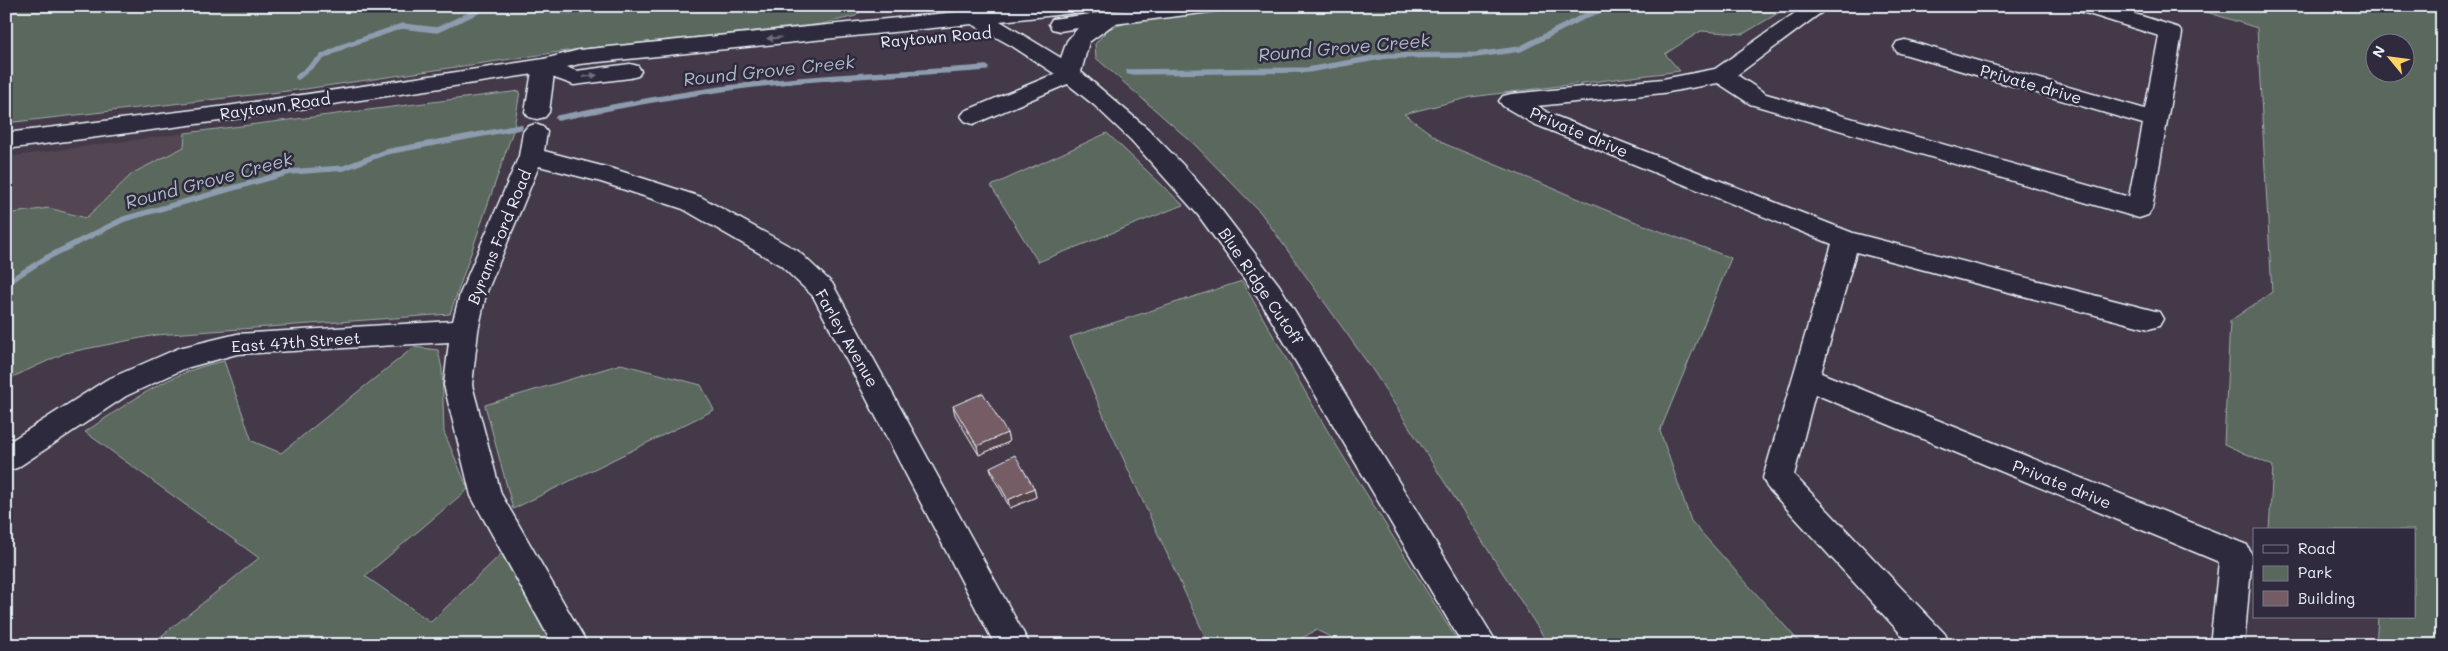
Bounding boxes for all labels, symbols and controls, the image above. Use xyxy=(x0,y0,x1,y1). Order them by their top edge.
street label: Raytown Road xyxy=(880,21,992,52)
water label: Round Grove Creek xyxy=(1257,27,1431,66)
north arrow xyxy=(2366,32,2416,82)
one-way arrow xyxy=(766,34,782,42)
text: N xyxy=(2367,42,2389,61)
water label: Round Grove Creek xyxy=(682,49,856,91)
street label: Private drive xyxy=(1978,59,2084,108)
one-way arrow xyxy=(582,72,598,80)
street label: Raytown Road xyxy=(218,87,332,124)
street label: Private drive xyxy=(1527,101,1631,162)
water label: Round Grove Creek xyxy=(122,146,296,214)
street label: Byrams Ford Road xyxy=(462,166,535,307)
street label: Blue Ridge Cutoff xyxy=(1215,223,1309,349)
street label: Farley Avenue xyxy=(811,285,884,391)
street label: East 47th Street xyxy=(231,327,361,356)
street label: Private drive xyxy=(2010,454,2115,513)
legend xyxy=(2253,528,2416,618)
text: Road xyxy=(2298,538,2335,558)
text: Park xyxy=(2298,562,2332,582)
text: Building xyxy=(2298,588,2355,608)

